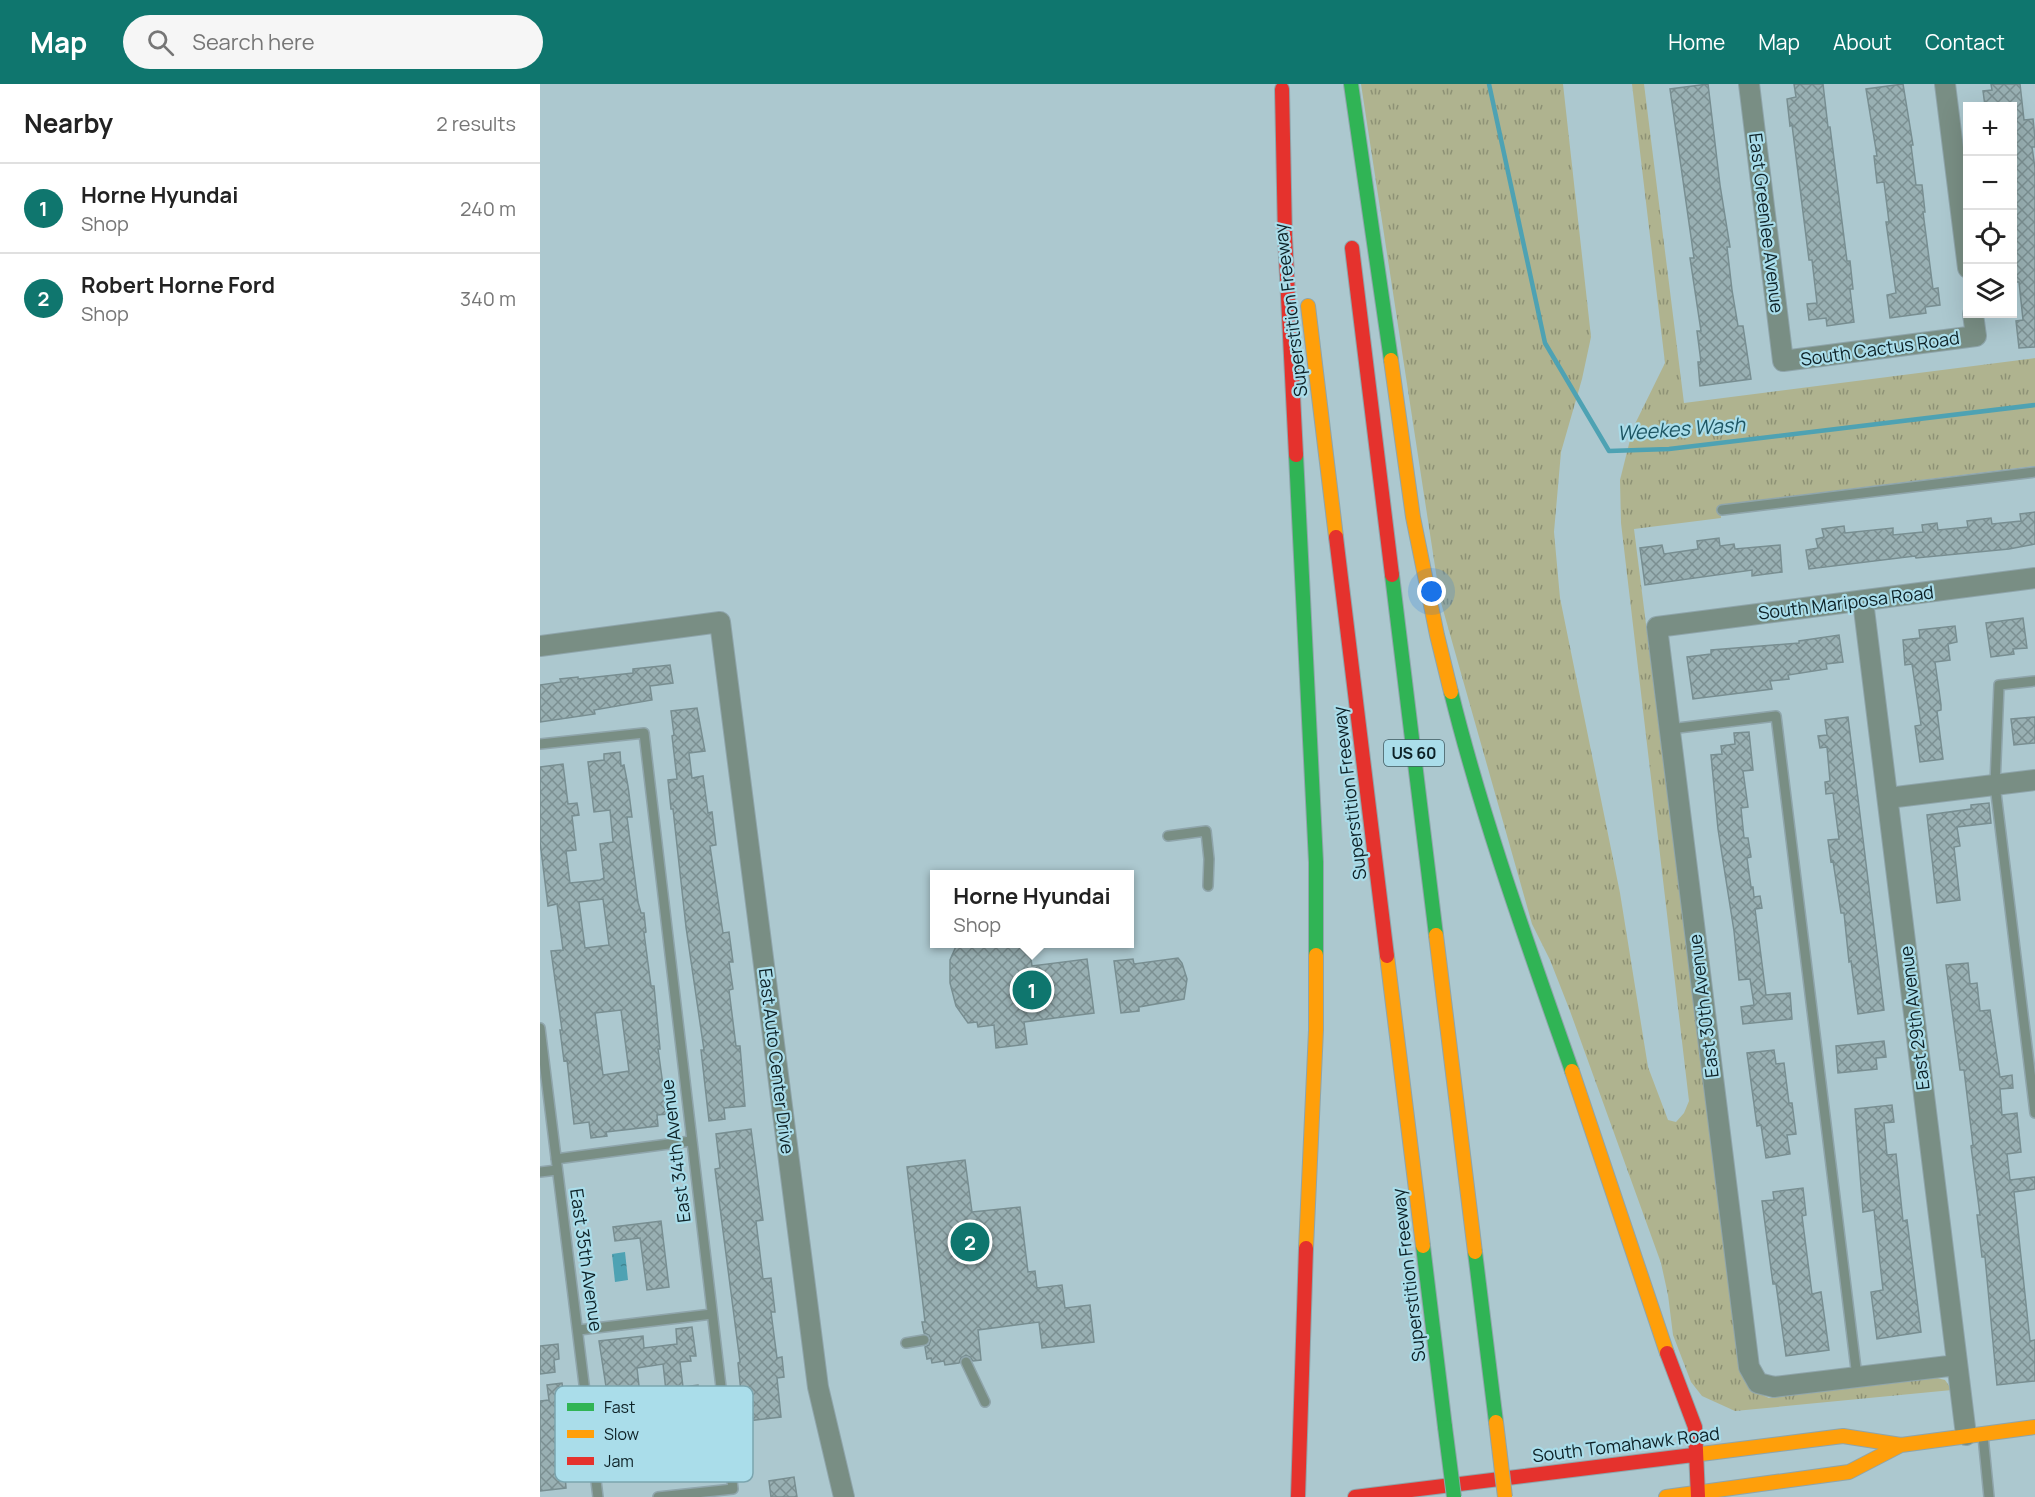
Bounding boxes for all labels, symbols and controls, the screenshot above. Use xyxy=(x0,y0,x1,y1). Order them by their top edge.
search box xyxy=(123,15,543,69)
text: Map xyxy=(30,23,87,61)
icon: search xyxy=(144,26,177,59)
text: Search here xyxy=(192,27,315,57)
text: Home xyxy=(1668,28,1725,56)
text: Map xyxy=(1758,28,1800,56)
text: About xyxy=(1833,28,1892,56)
text: Contact xyxy=(1925,28,2005,56)
map controls xyxy=(1963,102,2017,318)
button: + xyxy=(1963,102,2017,156)
text: Nearby xyxy=(24,105,113,141)
text: 2 results xyxy=(436,110,516,137)
street label: East Greenlee Avenue xyxy=(1744,131,1790,314)
button: − xyxy=(1963,156,2017,210)
text: Horne Hyundai xyxy=(81,180,238,210)
text: 1 xyxy=(39,195,48,222)
text: 240 m xyxy=(460,195,516,222)
text: Shop xyxy=(81,210,129,237)
button: locate xyxy=(1963,210,2017,264)
street label: Superstition Freeway xyxy=(1267,222,1313,398)
button: layers xyxy=(1963,264,2017,318)
text: Robert Horne Ford xyxy=(81,270,275,300)
text: 2 xyxy=(38,285,49,312)
text: 340 m xyxy=(460,285,516,312)
text: Shop xyxy=(81,300,129,327)
street label: South Cactus Road xyxy=(1799,325,1961,371)
water label: Weekes Wash xyxy=(1616,410,1747,446)
your location xyxy=(1417,577,1446,606)
street label: South Mariposa Road xyxy=(1757,579,1935,625)
street label: Superstition Freeway xyxy=(1326,705,1372,881)
road number: US 60 xyxy=(1384,740,1444,766)
popup xyxy=(930,870,1134,948)
text: Horne Hyundai xyxy=(953,881,1111,911)
text: Shop xyxy=(953,911,1001,938)
street label: East 30th Avenue xyxy=(1682,933,1724,1079)
street label: East 29th Avenue xyxy=(1893,945,1935,1092)
street label: East Auto Center Drive xyxy=(754,967,800,1155)
pin: 1 xyxy=(1012,968,1052,1012)
street label: East 34th Avenue xyxy=(654,1078,696,1224)
street label: East 35th Avenue xyxy=(565,1187,609,1333)
street label: Superstition Freeway xyxy=(1385,1187,1431,1363)
pin: 2 xyxy=(950,1220,990,1264)
legend xyxy=(555,1386,753,1482)
text: Fast xyxy=(604,1396,635,1418)
street label: South Tomahawk Road xyxy=(1531,1421,1721,1467)
text: Slow xyxy=(604,1423,639,1445)
text: Jam xyxy=(604,1450,634,1472)

